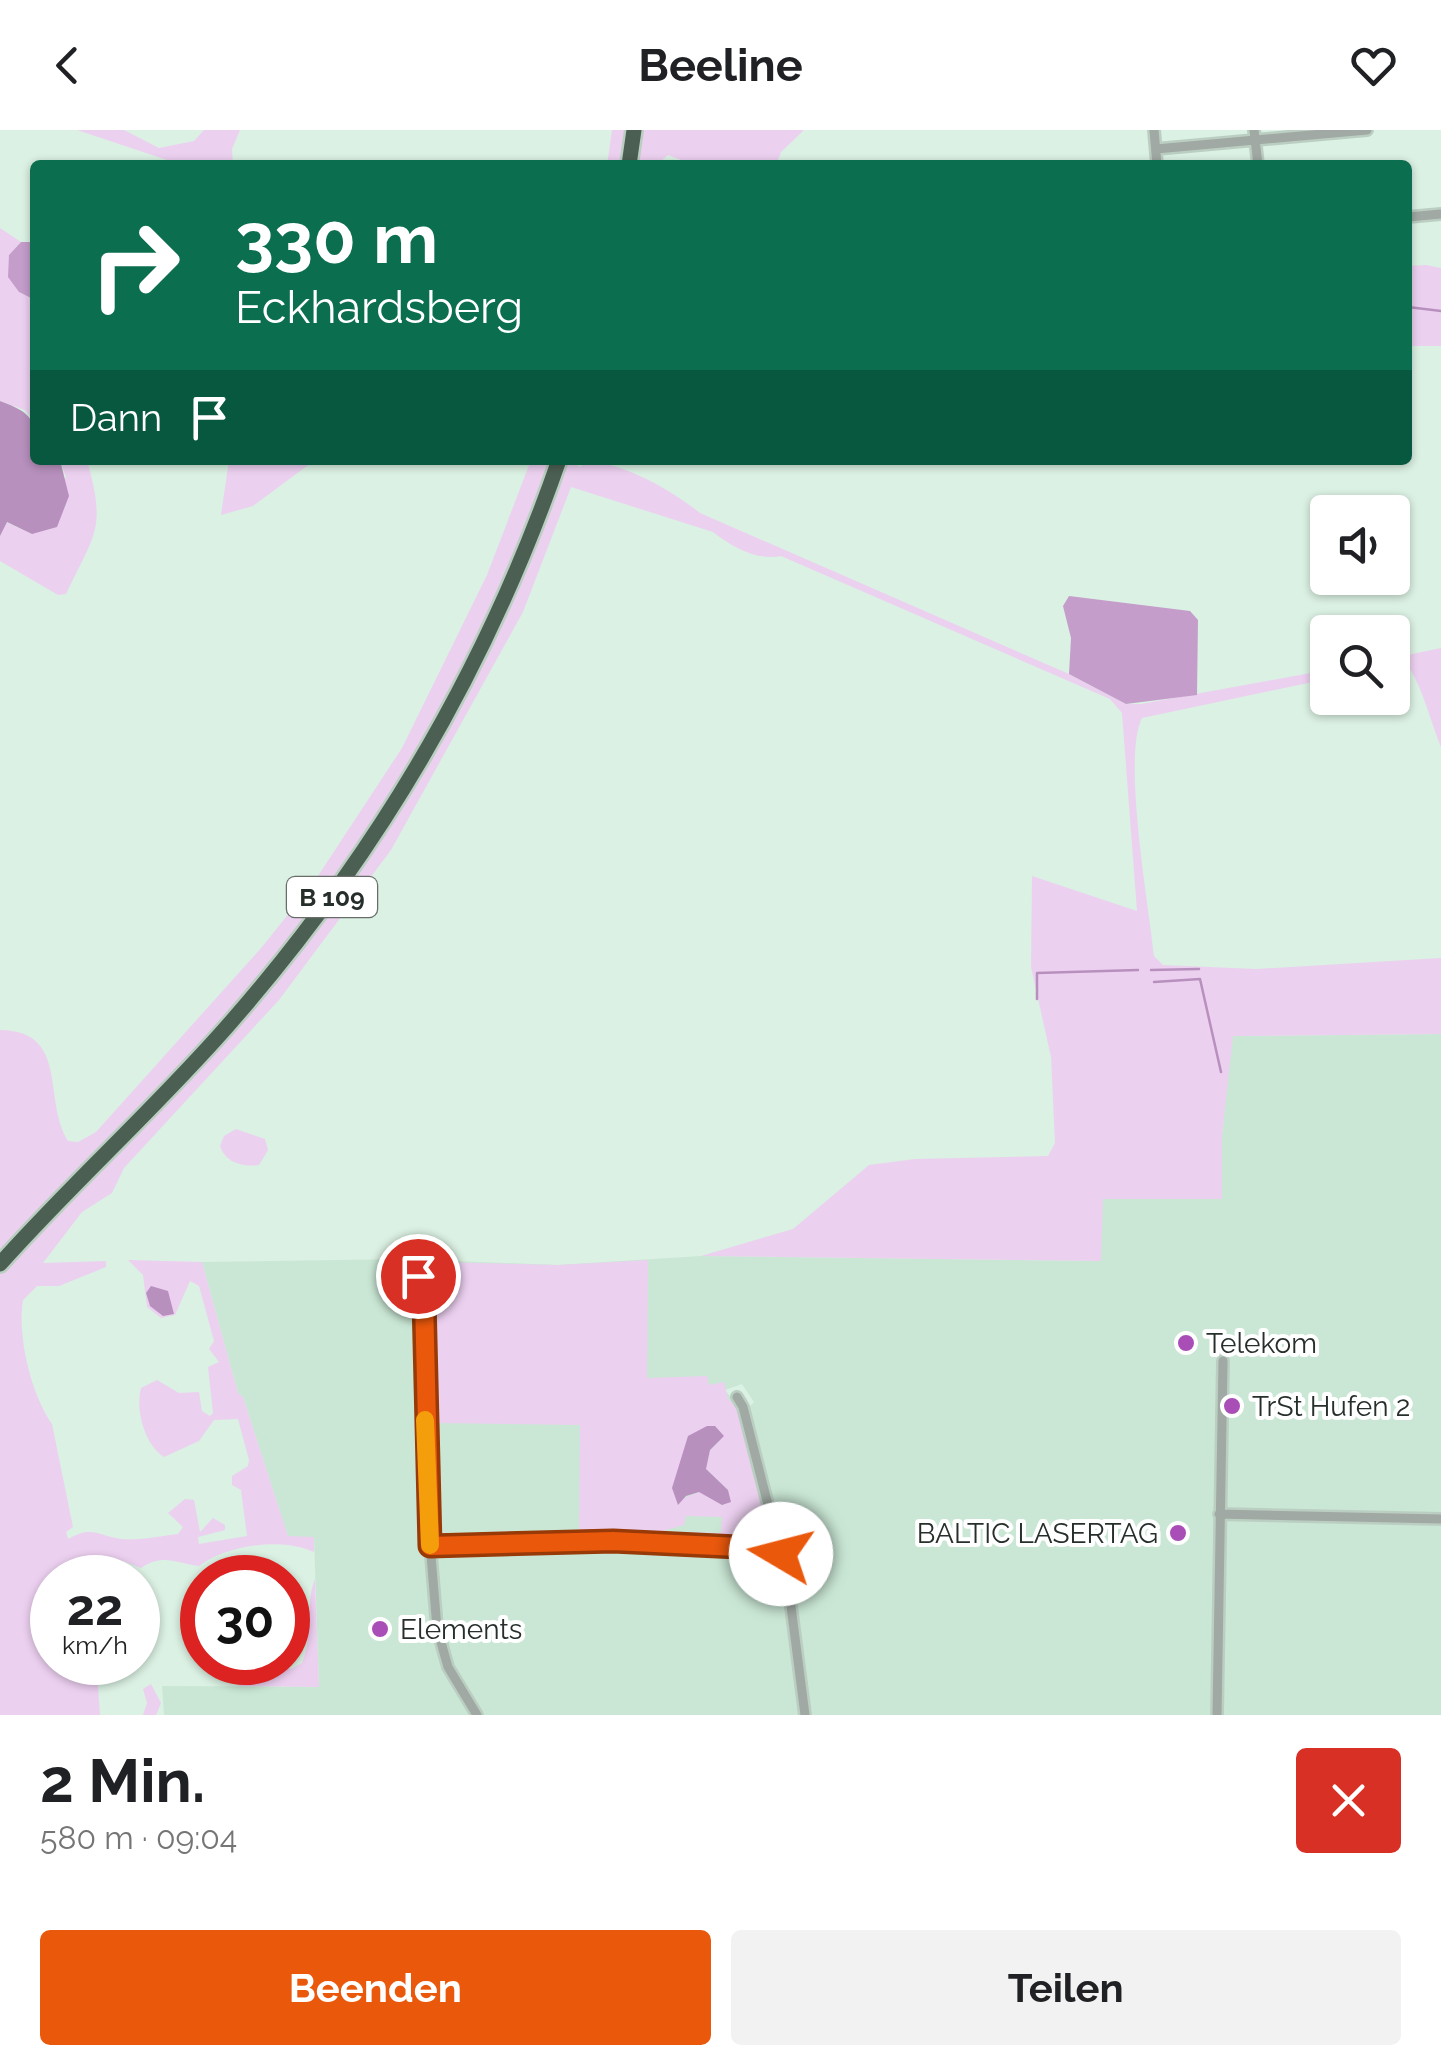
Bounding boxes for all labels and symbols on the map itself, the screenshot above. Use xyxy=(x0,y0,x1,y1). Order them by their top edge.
road number: B 109 xyxy=(287,877,377,917)
pin xyxy=(376,1234,461,1319)
place label: Telekom xyxy=(1206,1327,1317,1360)
marker: Telekom xyxy=(1175,1332,1197,1354)
place label: TrSt Hufen 2 xyxy=(1252,1390,1410,1423)
marker: TrSt Hufen 2 xyxy=(1221,1395,1243,1417)
position arrow xyxy=(729,1502,833,1606)
place label: BALTIC LASERTAG xyxy=(917,1517,1158,1550)
marker: BALTIC LASERTAG xyxy=(1167,1522,1189,1544)
speed limit sign: 30 xyxy=(180,1555,310,1685)
place label: Elements xyxy=(400,1613,522,1646)
marker: Elements xyxy=(369,1618,391,1640)

